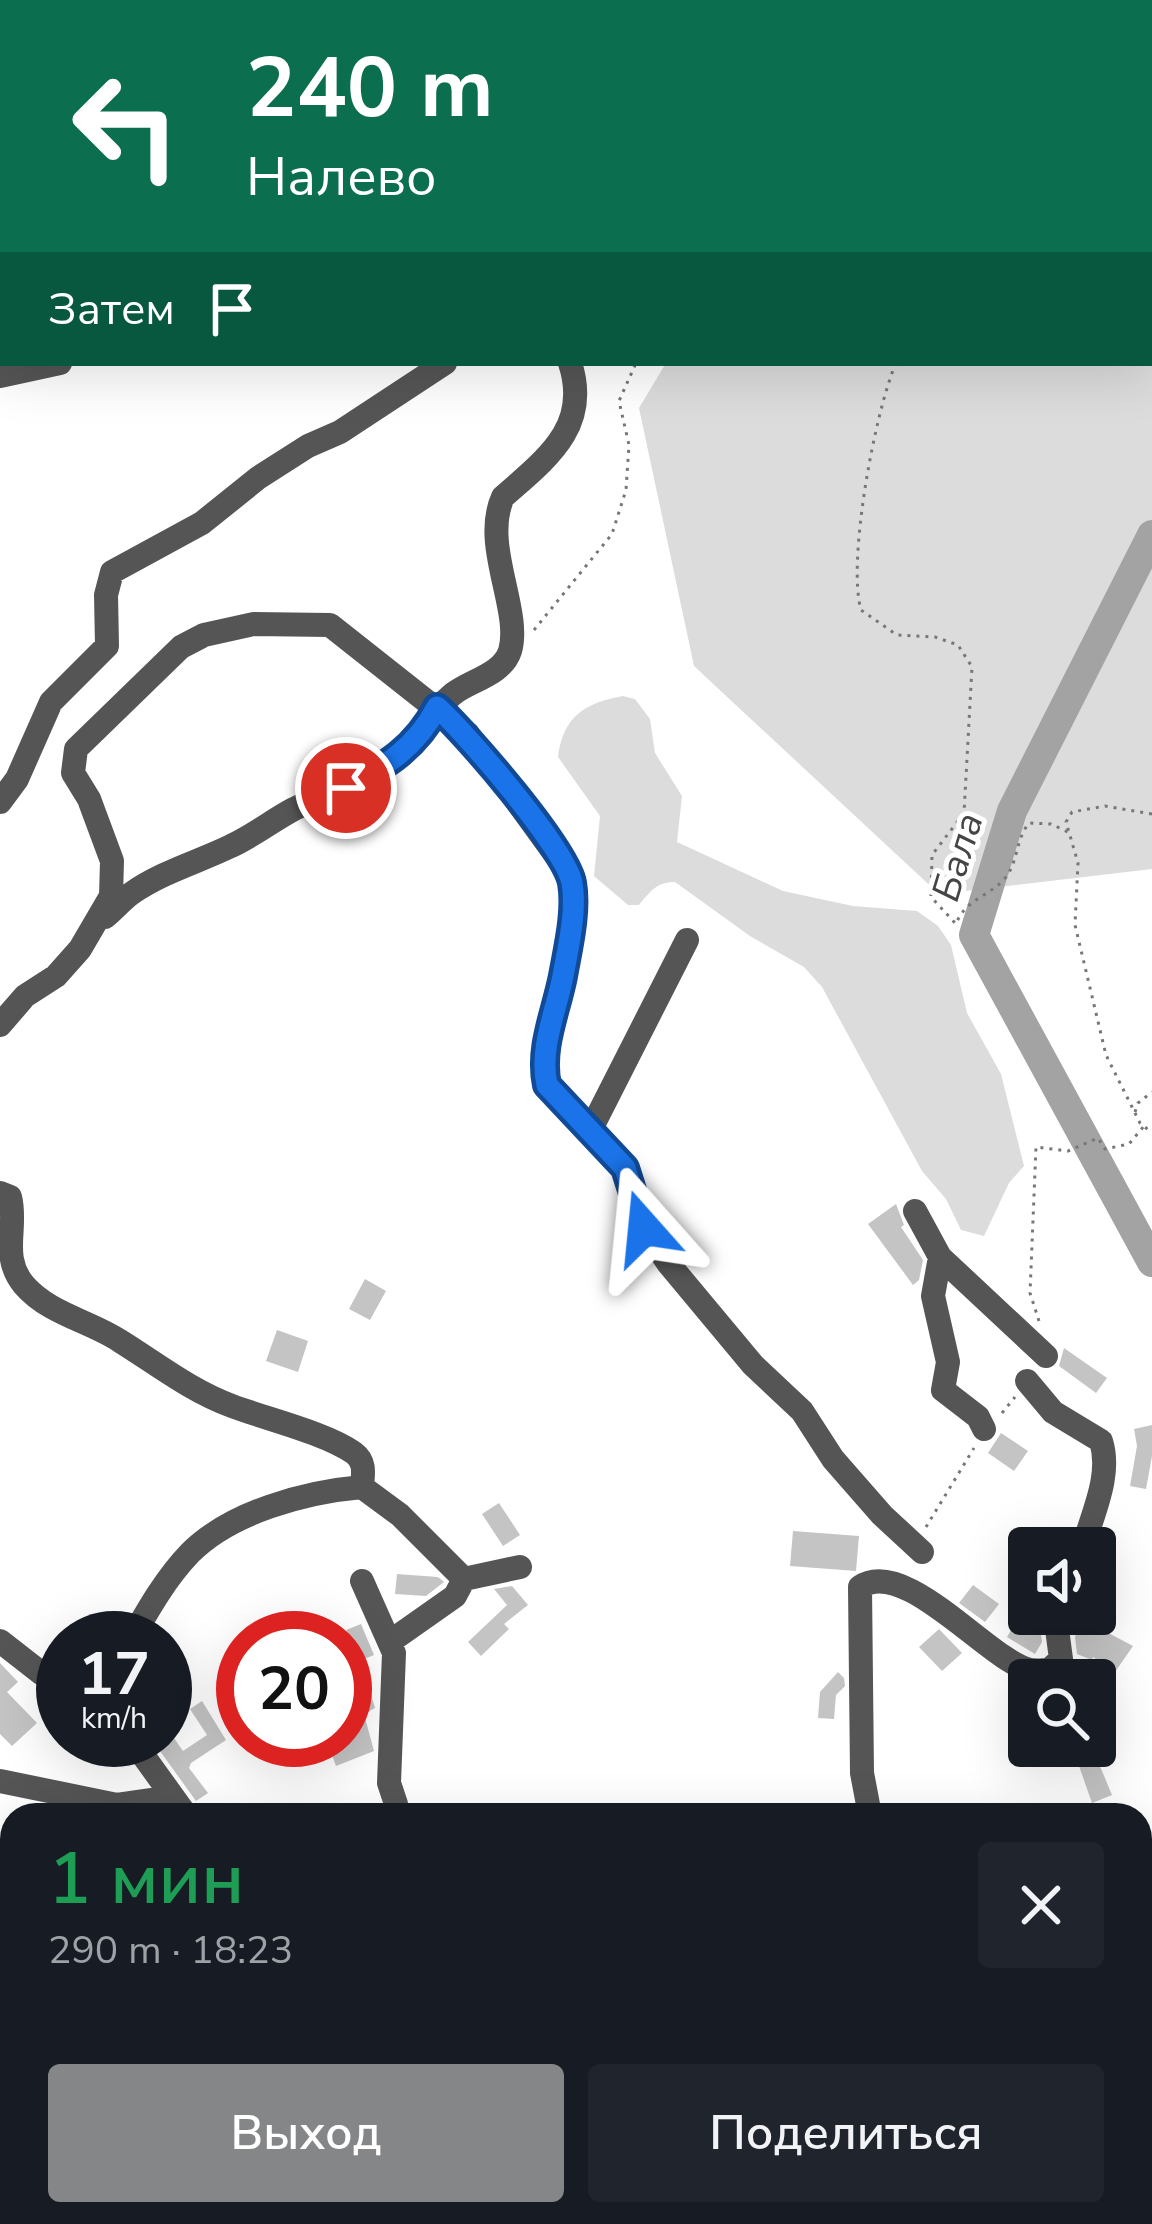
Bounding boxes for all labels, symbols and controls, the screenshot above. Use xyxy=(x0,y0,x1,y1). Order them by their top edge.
text: 240 m xyxy=(246,31,494,146)
icon: left xyxy=(48,48,204,204)
text: Налево xyxy=(246,140,437,214)
icon: arrive xyxy=(199,276,265,342)
text: Затем xyxy=(48,279,175,340)
pin xyxy=(295,737,397,839)
icon: arrive xyxy=(313,755,379,821)
water label: Бала xyxy=(919,806,997,908)
position arrow xyxy=(581,1165,707,1291)
map controls xyxy=(1008,1527,1116,1767)
button: sound xyxy=(1008,1527,1116,1635)
speed limit sign: 20 xyxy=(216,1611,372,1767)
text: 17 xyxy=(78,1633,150,1715)
button: search xyxy=(1008,1659,1116,1767)
text: km/h xyxy=(81,1698,147,1739)
text: 1 мин xyxy=(48,1830,244,1928)
button: close xyxy=(978,1842,1104,1968)
text: 290 m · 18:23 xyxy=(48,1924,293,1977)
button: Выход xyxy=(48,2064,564,2202)
button: Поделиться xyxy=(588,2064,1104,2202)

